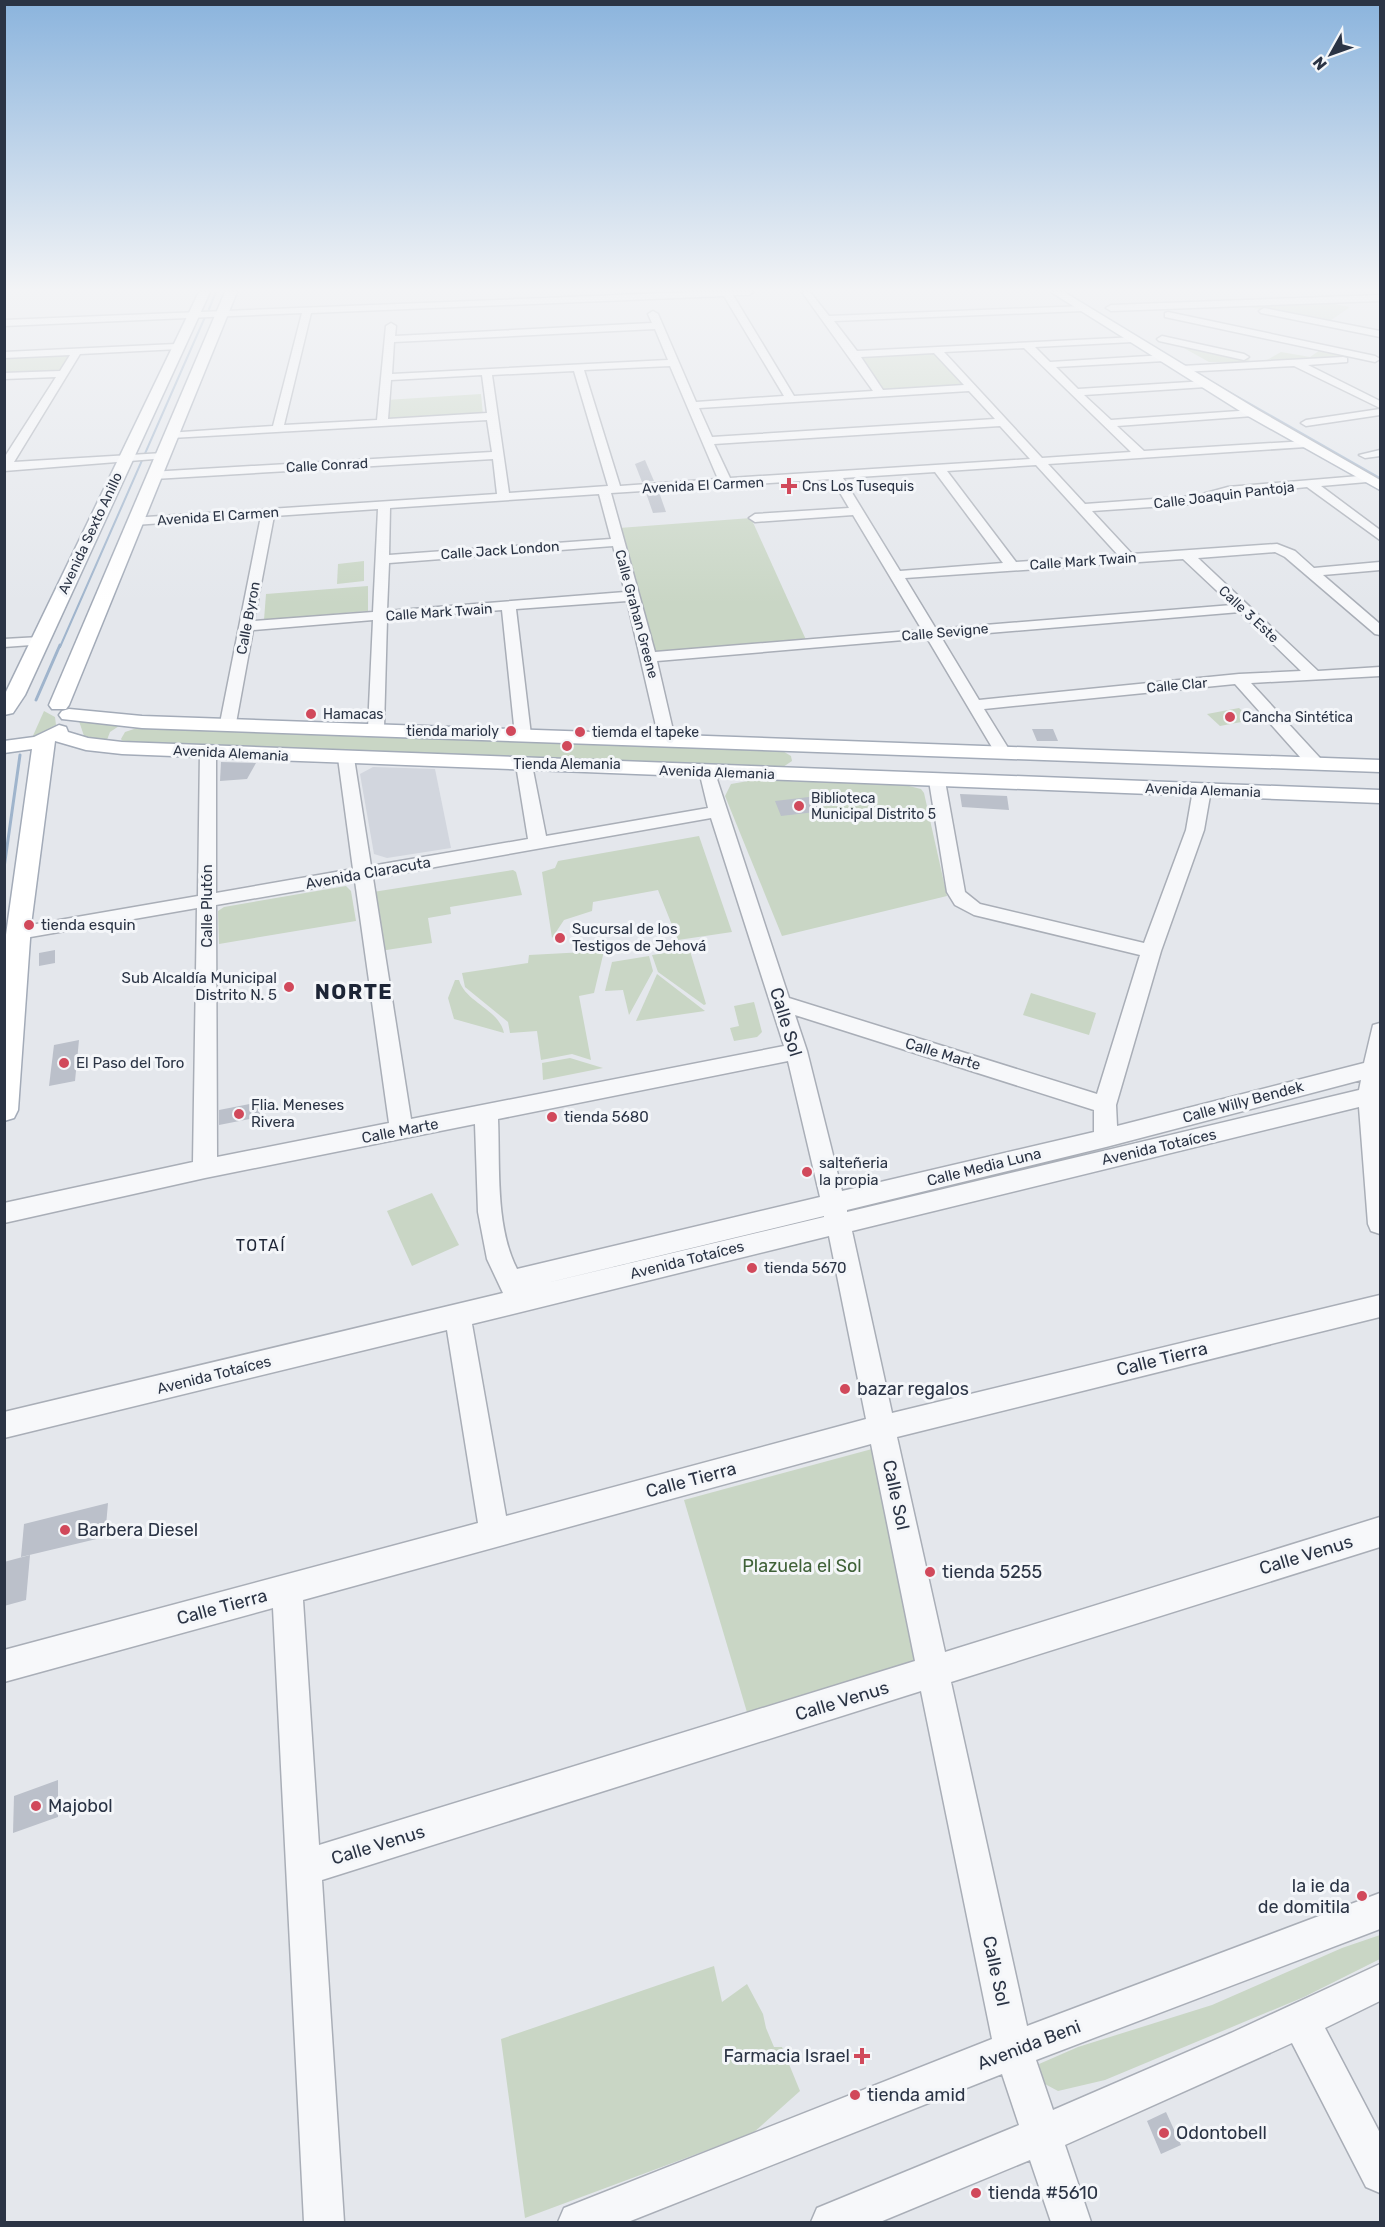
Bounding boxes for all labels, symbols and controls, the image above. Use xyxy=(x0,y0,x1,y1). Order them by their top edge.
north arrow xyxy=(1301,24,1361,84)
text: N xyxy=(1309,53,1331,74)
street label: Calle Conrad xyxy=(286,455,369,476)
street label: Avenida Sexto Anillo xyxy=(55,470,126,597)
street label: Avenida El Carmen xyxy=(642,474,764,497)
marker: Cns Los Tusequis xyxy=(780,477,798,495)
place label: Cns Los Tusequis xyxy=(802,478,914,495)
street label: Calle Joaquin Pantoja xyxy=(1153,478,1295,513)
street label: Avenida El Carmen xyxy=(157,504,280,529)
street label: Calle Jack London xyxy=(440,538,560,563)
street label: Calle Grahan Greene xyxy=(611,548,662,680)
street label: Calle Mark Twain xyxy=(1029,549,1137,574)
street label: Calle Byron xyxy=(233,580,264,656)
street label: Calle 3 Este xyxy=(1215,582,1282,647)
street label: Calle Mark Twain xyxy=(385,600,493,625)
street label: Calle Sevigne xyxy=(901,620,989,645)
street label: Calle Clar xyxy=(1146,674,1209,697)
place label: Hamacas xyxy=(323,706,384,723)
marker: Hamacas xyxy=(304,707,318,721)
place label: Cancha Sintética xyxy=(1242,709,1353,726)
marker: Cancha Sintética xyxy=(1223,710,1237,724)
place label: tienda marioly xyxy=(406,723,499,740)
marker: tienda marioly xyxy=(504,724,518,738)
place label: tiemda el tapeke xyxy=(592,724,699,741)
marker: tiemda el tapeke xyxy=(573,725,587,739)
marker: Tienda Alemania xyxy=(560,739,574,753)
street label: Avenida Alemania xyxy=(173,742,289,765)
place label: Tienda Alemania xyxy=(513,756,621,773)
street label: Avenida Alemania xyxy=(659,762,775,783)
street label: Avenida Alemania xyxy=(1145,780,1261,801)
place label: Biblioteca Municipal Distrito 5 xyxy=(811,790,936,823)
marker: Biblioteca Municipal Distrito 5 xyxy=(792,799,806,813)
street label: Avenida Claracuta xyxy=(304,853,432,893)
street label: Calle Plutón xyxy=(198,864,216,948)
place label: tienda esquin xyxy=(41,916,136,934)
marker: tienda esquin xyxy=(22,918,36,932)
place label: Sucursal de los Testigos de Jehová xyxy=(572,920,706,955)
marker: Sucursal de los Testigos de Jehová xyxy=(553,931,567,945)
place label: Sub Alcaldía Municipal Distrito N. 5 xyxy=(122,969,277,1004)
district label: NORTE xyxy=(315,979,393,1004)
marker: Sub Alcaldía Municipal Distrito N. 5 xyxy=(282,980,296,994)
street label: Calle Sol xyxy=(765,985,807,1059)
street label: Calle Marte xyxy=(903,1034,983,1074)
place label: El Paso del Toro xyxy=(76,1054,184,1072)
marker: El Paso del Toro xyxy=(57,1056,71,1070)
street label: Calle Willy Bendek xyxy=(1181,1077,1306,1127)
place label: Flia. Meneses Rivera xyxy=(251,1096,345,1131)
marker: Flia. Meneses Rivera xyxy=(232,1107,246,1121)
place label: tienda 5680 xyxy=(564,1108,649,1126)
marker: tienda 5680 xyxy=(545,1110,559,1124)
street label: Calle Marte xyxy=(360,1115,440,1147)
street label: Avenida Totaíces xyxy=(1100,1125,1218,1169)
street label: Calle Media Luna xyxy=(925,1144,1043,1190)
place label: salteñeria la propia xyxy=(819,1154,888,1189)
marker: salteñeria la propia xyxy=(800,1165,814,1179)
district label: TOTAÍ xyxy=(236,1236,286,1255)
street label: Avenida Totaíces xyxy=(628,1237,746,1283)
place label: tienda 5670 xyxy=(764,1259,847,1277)
marker: tienda 5670 xyxy=(745,1261,759,1275)
street label: Calle Tierra xyxy=(1114,1337,1210,1381)
street label: Avenida Totaíces xyxy=(155,1352,273,1398)
place label: bazar regalos xyxy=(857,1378,969,1400)
marker: bazar regalos xyxy=(838,1382,852,1396)
street label: Calle Tierra xyxy=(643,1457,739,1503)
street label: Calle Sol xyxy=(878,1458,914,1532)
place label: Barbera Diesel xyxy=(77,1519,198,1541)
marker: Barbera Diesel xyxy=(58,1523,72,1537)
street label: Calle Venus xyxy=(1257,1530,1355,1580)
park label: Plazuela el Sol xyxy=(742,1555,862,1577)
place label: tienda 5255 xyxy=(942,1561,1042,1583)
marker: tienda 5255 xyxy=(923,1565,937,1579)
street label: Calle Tierra xyxy=(174,1584,270,1630)
street label: Calle Venus xyxy=(793,1676,891,1726)
place label: Majobol xyxy=(48,1795,113,1817)
marker: Majobol xyxy=(29,1799,43,1813)
street label: Calle Venus xyxy=(329,1820,427,1870)
place label: la ie da de domitila xyxy=(1258,1875,1350,1918)
marker: la ie da de domitila xyxy=(1355,1889,1369,1903)
street label: Calle Sol xyxy=(978,1934,1014,2008)
street label: Avenida Beni xyxy=(974,2015,1084,2075)
place label: Farmacia Israel xyxy=(723,2045,850,2067)
marker: Farmacia Israel xyxy=(855,2049,869,2063)
place label: tienda amid xyxy=(867,2084,965,2106)
marker: tienda amid xyxy=(848,2088,862,2102)
place label: Odontobell xyxy=(1176,2122,1267,2144)
marker: Odontobell xyxy=(1157,2126,1171,2140)
place label: tienda #5610 xyxy=(988,2182,1098,2204)
marker: tienda #5610 xyxy=(969,2186,983,2200)

